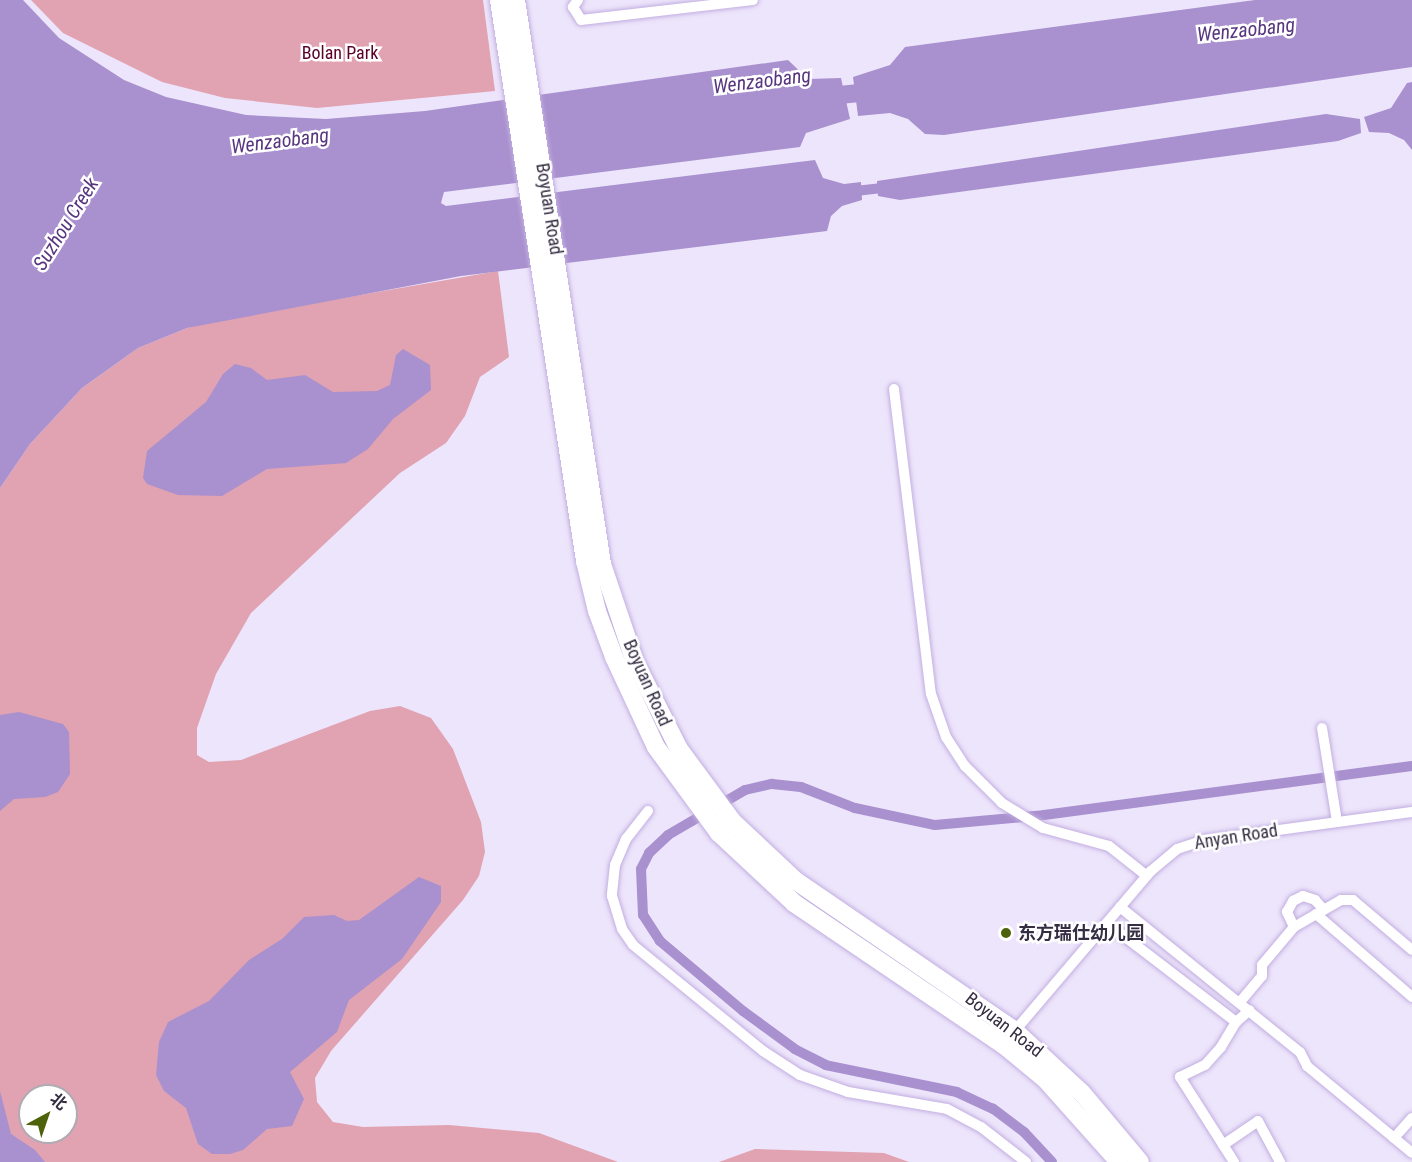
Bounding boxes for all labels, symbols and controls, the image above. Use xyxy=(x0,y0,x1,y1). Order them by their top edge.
water label: Wenzaobang xyxy=(1196,13,1296,47)
park label: Bolan Park xyxy=(302,42,378,64)
water label: Wenzaobang xyxy=(712,63,812,99)
water label: Wenzaobang xyxy=(230,123,330,159)
street label: Boyuan Road xyxy=(531,162,567,256)
water label: Suzhou Creek xyxy=(28,173,104,275)
street label: Boyuan Road xyxy=(618,636,676,730)
street label: Anyan Road xyxy=(1193,820,1279,854)
place label: 东方瑞仕幼儿园 xyxy=(1018,922,1144,944)
marker: 东方瑞仕幼儿园 xyxy=(999,926,1013,940)
street label: Boyuan Road xyxy=(961,988,1047,1062)
north arrow xyxy=(18,1084,78,1144)
text: 北 xyxy=(46,1089,71,1114)

